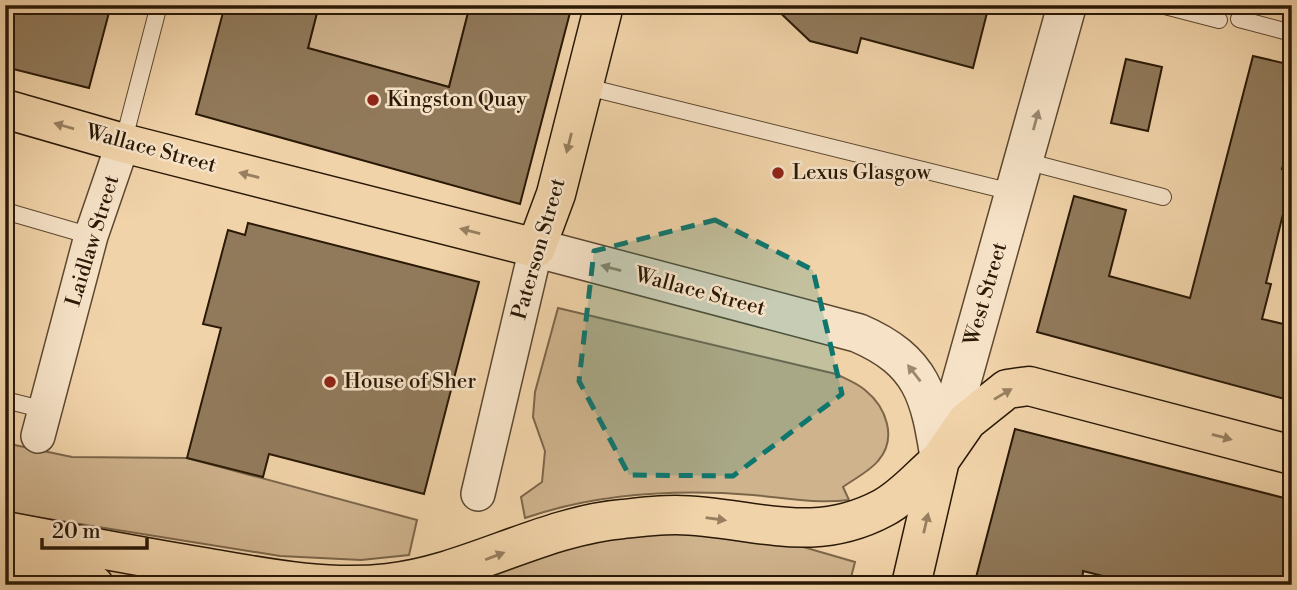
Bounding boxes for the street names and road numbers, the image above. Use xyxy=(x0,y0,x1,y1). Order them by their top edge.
street label: Wallace Street xyxy=(82,119,220,179)
street label: Laidlaw Street xyxy=(61,172,125,310)
street label: Paterson Street xyxy=(506,175,572,323)
street label: West Street xyxy=(959,239,1013,350)
street label: Wallace Street xyxy=(631,262,769,322)

